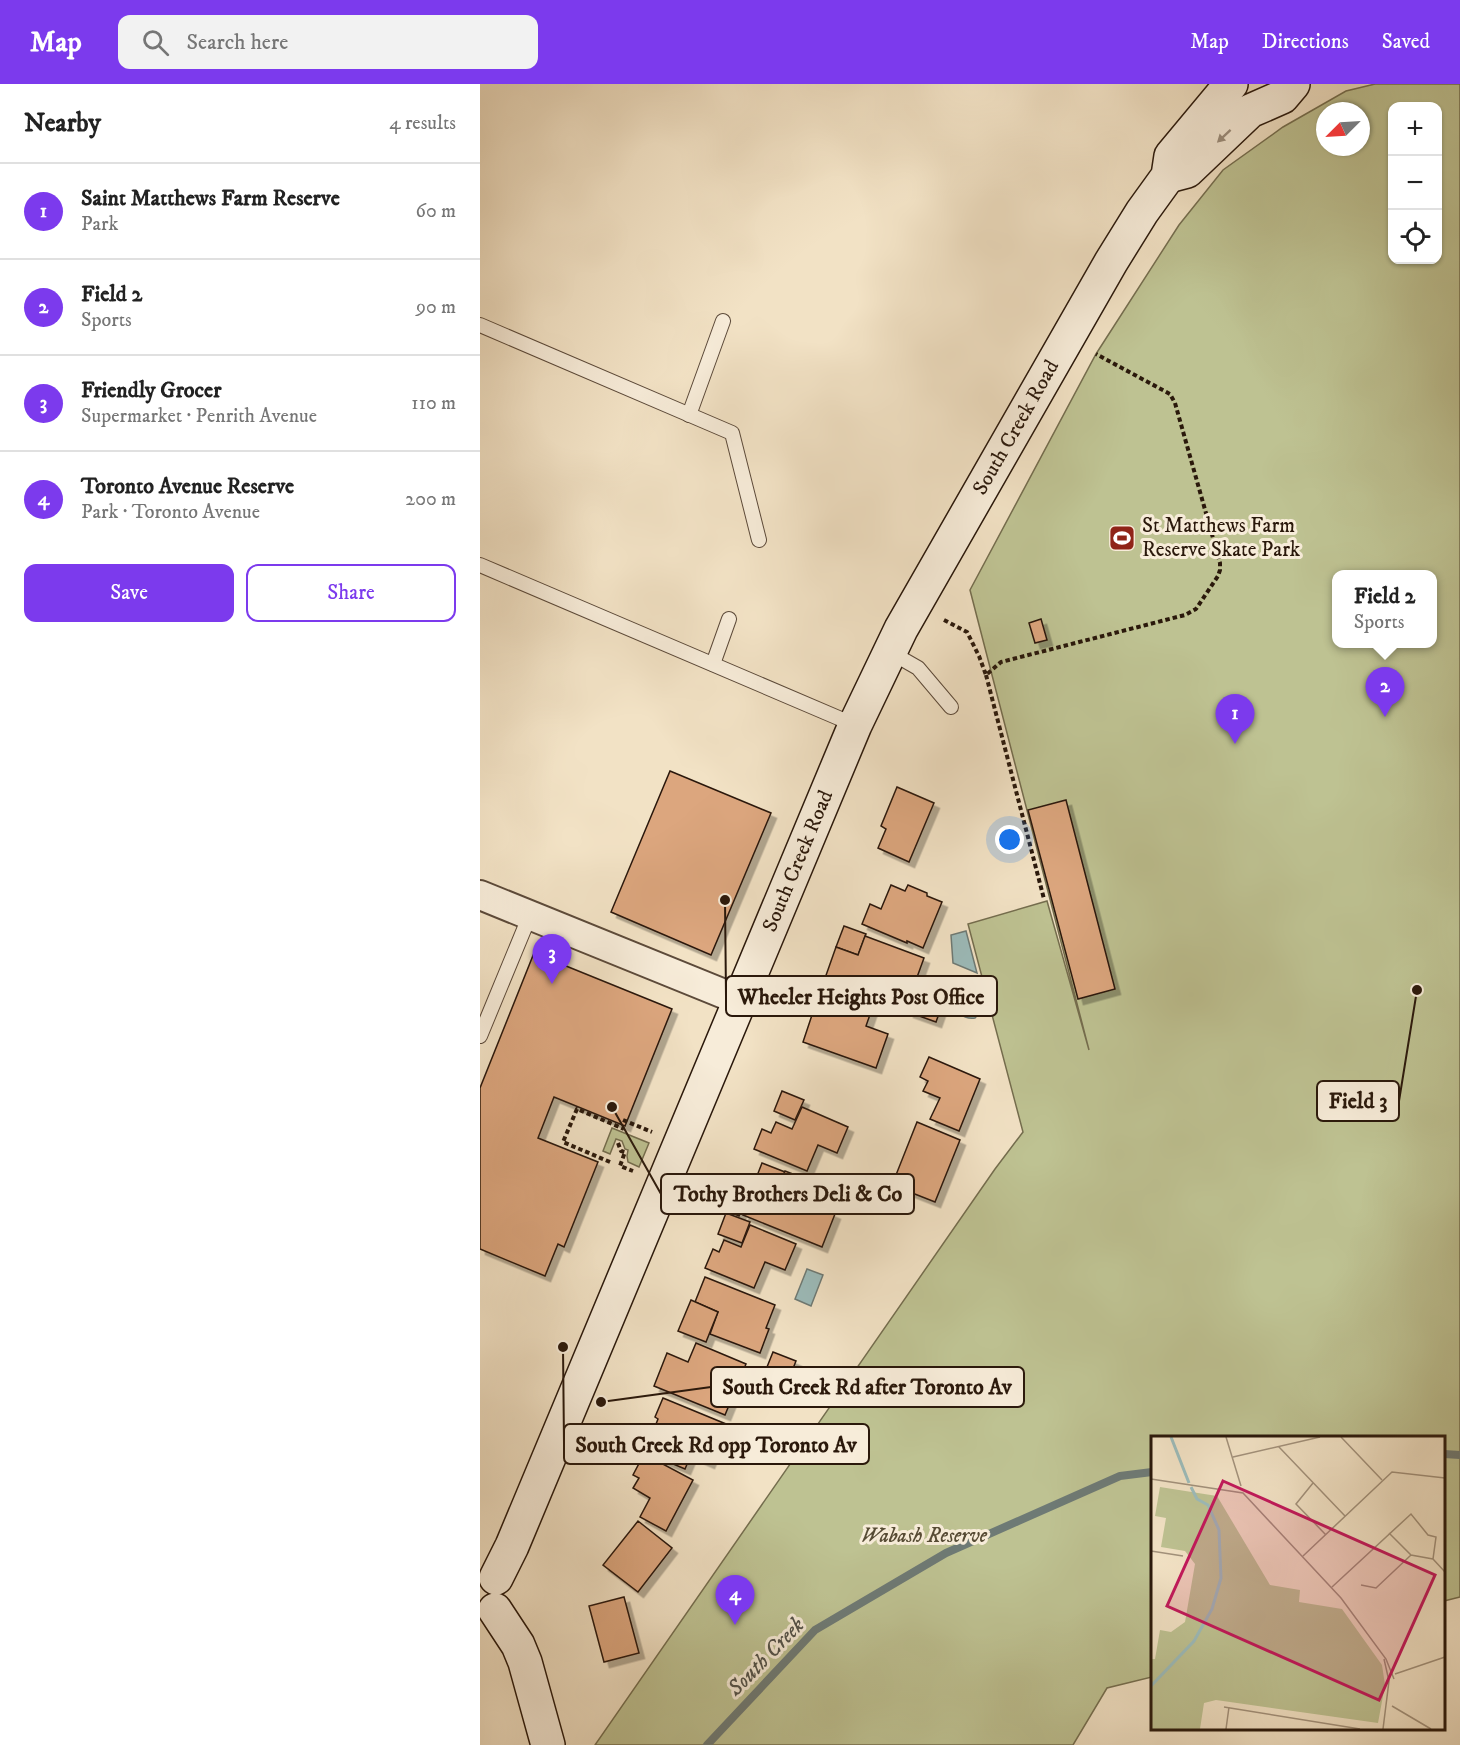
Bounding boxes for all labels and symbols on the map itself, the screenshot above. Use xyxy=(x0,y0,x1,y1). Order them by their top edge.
north arrow xyxy=(1316,102,1370,156)
one-way arrow xyxy=(1216,129,1231,143)
street label: South Creek Road xyxy=(967,355,1065,500)
place label: St Matthews Farm Reserve Skate Park xyxy=(1142,513,1301,563)
sports icon: St Matthews Farm Reserve Skate Park xyxy=(1107,523,1137,553)
pin: 2 xyxy=(1366,668,1404,717)
pin: 1 xyxy=(1216,694,1254,744)
street label: South Creek Road xyxy=(757,786,839,936)
your location xyxy=(995,825,1024,854)
pin: 3 xyxy=(532,934,572,984)
callout: Wheeler Heights Post Office xyxy=(726,976,997,1016)
text: Wheeler Heights Post Office xyxy=(737,984,984,1011)
callout: Field 3 xyxy=(1317,1081,1399,1121)
text: Field 3 xyxy=(1329,1088,1387,1115)
callout: Tothy Brothers Deli & Co xyxy=(661,1174,914,1214)
text: Tothy Brothers Deli & Co xyxy=(673,1181,903,1208)
callout: South Creek Rd after Toronto Av xyxy=(711,1367,1024,1407)
text: South Creek Rd after Toronto Av xyxy=(722,1374,1013,1401)
callout: South Creek Rd opp Toronto Av xyxy=(564,1424,869,1464)
text: South Creek Rd opp Toronto Av xyxy=(575,1432,858,1459)
inset map xyxy=(1151,1436,1445,1730)
park label: Wabash Reserve xyxy=(861,1523,988,1549)
pin: 4 xyxy=(716,1576,754,1625)
water label: South Creek xyxy=(721,1611,811,1703)

